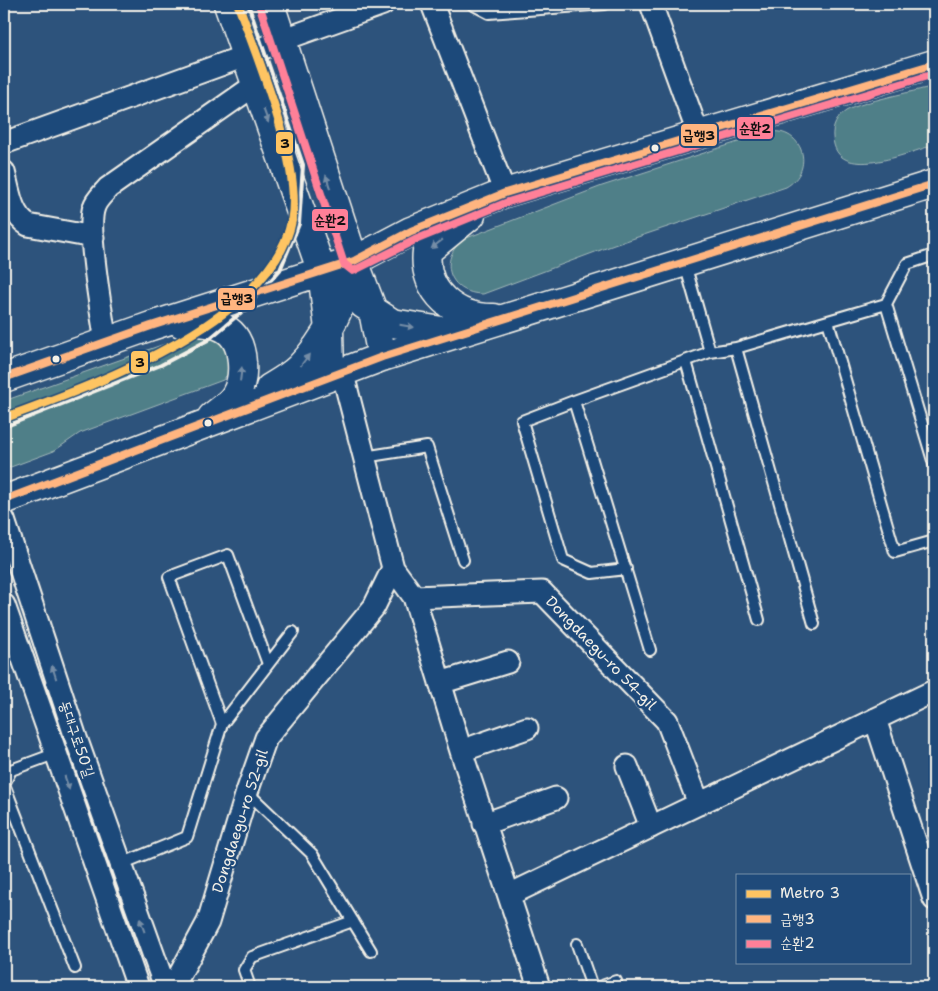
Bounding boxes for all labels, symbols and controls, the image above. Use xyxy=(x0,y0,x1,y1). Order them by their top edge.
one-way arrow xyxy=(262,109,270,124)
line badge: 순환2 xyxy=(736,116,774,140)
text: 순환2 xyxy=(739,119,771,137)
line badge: 급행3 xyxy=(680,123,718,147)
text: 급행3 xyxy=(683,126,715,144)
line badge: 3 xyxy=(275,131,294,155)
text: 3 xyxy=(280,134,290,152)
unlabelled marker xyxy=(650,143,660,153)
one-way arrow xyxy=(324,174,331,189)
line badge: 순환2 xyxy=(311,208,349,232)
text: 순환2 xyxy=(314,211,346,229)
one-way arrow xyxy=(431,238,444,249)
line badge: 급행3 xyxy=(217,287,256,311)
text: 급행3 xyxy=(221,289,253,307)
one-way arrow xyxy=(399,322,415,330)
line badge: 3 xyxy=(130,350,149,374)
text: 3 xyxy=(135,353,145,371)
one-way arrow xyxy=(300,353,310,367)
unlabelled marker xyxy=(51,354,61,364)
one-way arrow xyxy=(238,366,246,382)
unlabelled marker xyxy=(203,418,213,428)
street label: Dongdaegu-ro 54-gil xyxy=(541,591,661,715)
one-way arrow xyxy=(50,665,57,680)
street label: 동대구로50길 xyxy=(55,698,99,780)
street label: Dongdaegu-ro 52-gil xyxy=(207,746,273,896)
one-way arrow xyxy=(64,776,72,791)
legend xyxy=(736,874,910,964)
text: Metro 3 xyxy=(780,883,840,903)
text: 급행3 xyxy=(780,909,815,929)
one-way arrow xyxy=(138,917,146,932)
text: 순환2 xyxy=(780,933,815,953)

